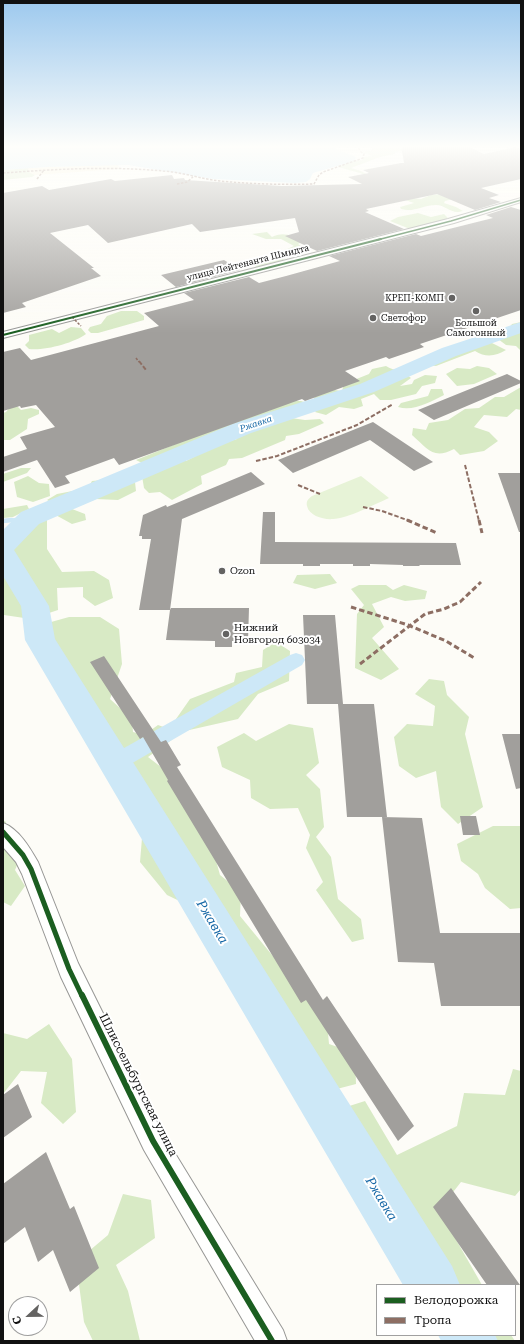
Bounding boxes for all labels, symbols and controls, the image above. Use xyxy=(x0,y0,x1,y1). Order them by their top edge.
street label: улица Лейтенанта Шмидта xyxy=(186,243,310,283)
place label: КРЕП-КОМП xyxy=(385,293,444,303)
marker: КРЕП-КОМП xyxy=(447,293,457,303)
marker: Большой Самогонный xyxy=(471,306,481,316)
marker: Светофор xyxy=(368,313,378,323)
place label: Светофор xyxy=(381,313,426,323)
place label: Большой Самогонный xyxy=(446,318,506,339)
water label: Ржавка xyxy=(238,413,274,435)
place label: Ozon xyxy=(230,565,255,577)
marker: Ozon xyxy=(217,566,227,576)
place label: Нижний Новгород 603034 xyxy=(234,622,320,646)
marker: Нижний Новгород 603034 xyxy=(221,629,231,639)
water label: Ржавка xyxy=(193,897,231,947)
street label: Шлиссельбургская улица xyxy=(96,1011,180,1159)
water label: Ржавка xyxy=(362,1174,400,1224)
legend xyxy=(376,1284,516,1336)
text: Велодорожка xyxy=(414,1293,498,1307)
north arrow xyxy=(8,1296,48,1336)
text: Тропа xyxy=(414,1313,451,1327)
text: С xyxy=(10,1314,25,1326)

